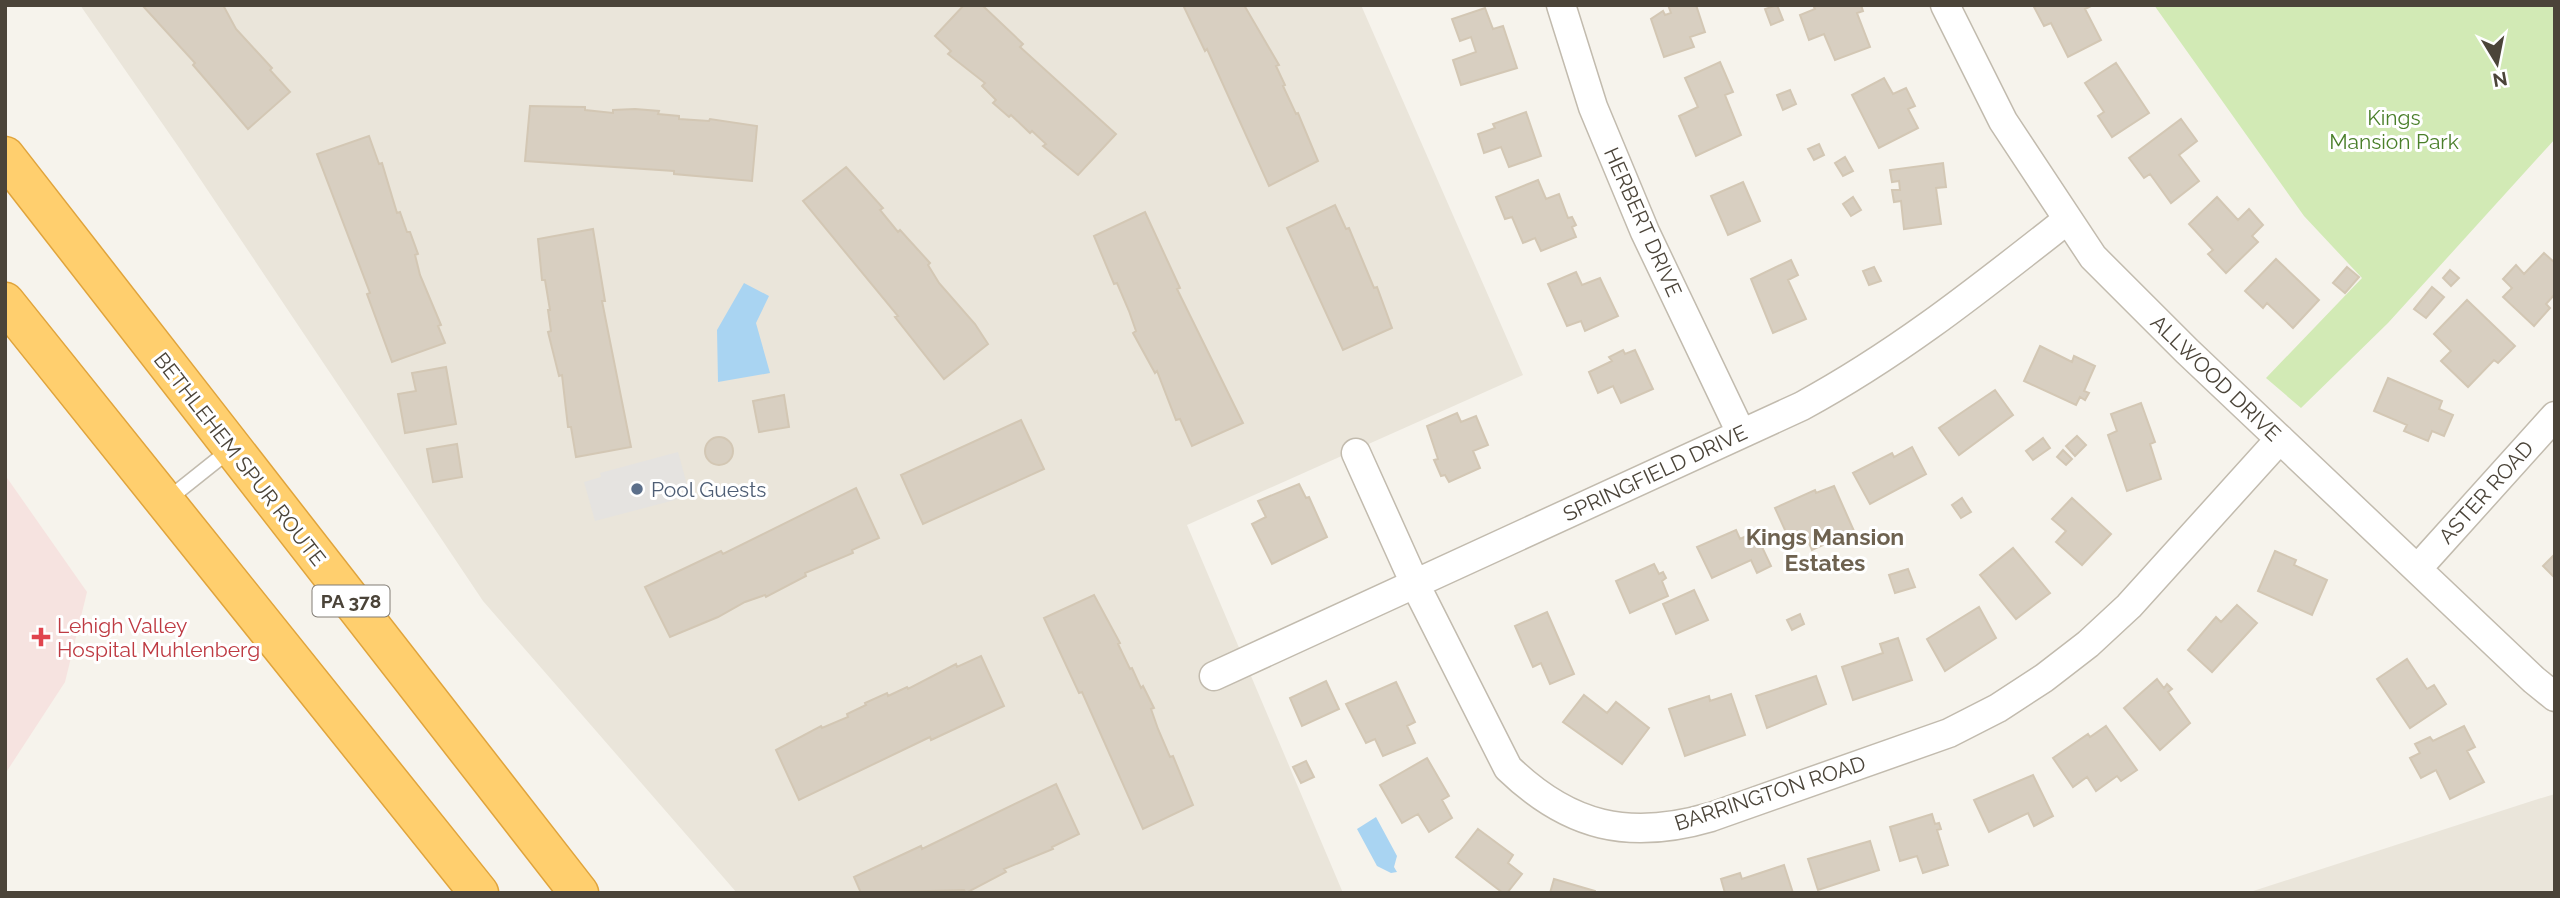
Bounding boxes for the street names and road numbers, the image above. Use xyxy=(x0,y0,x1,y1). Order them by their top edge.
street label: HERBERT DRIVE xyxy=(1599,143,1687,301)
street label: ALLWOOD DRIVE xyxy=(2146,310,2286,446)
street label: BETHLEHEM SPUR ROUTE xyxy=(149,347,331,571)
street label: SPRINGFIELD DRIVE xyxy=(1559,419,1751,527)
street label: ASTER ROAD xyxy=(2433,436,2539,548)
road number: PA 378 xyxy=(312,586,390,616)
street label: BARRINGTON ROAD xyxy=(1671,750,1869,836)

